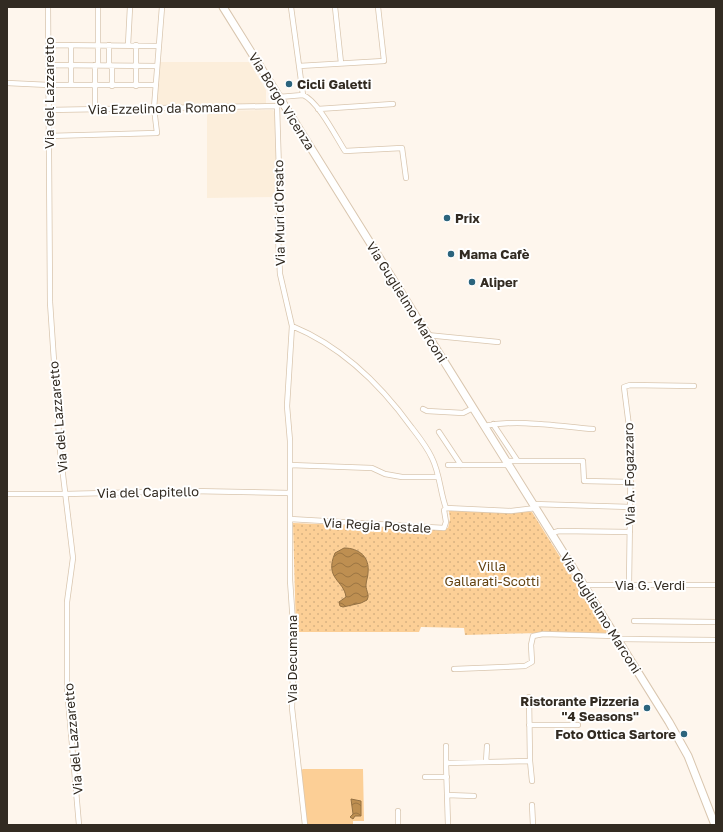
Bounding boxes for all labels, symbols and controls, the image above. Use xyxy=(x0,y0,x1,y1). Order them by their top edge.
street label: Via del Lazzaretto xyxy=(41,37,57,149)
street label: Via Borgo Vicenza xyxy=(246,49,318,153)
place label: Cicli Galetti xyxy=(297,76,371,92)
marker: Cicli Galetti xyxy=(284,79,294,89)
street label: Via Ezzelino da Romano xyxy=(88,99,236,117)
street label: Via Muri d'Orsato xyxy=(270,160,288,266)
place label: Prix xyxy=(455,210,480,226)
marker: Prix xyxy=(442,213,452,223)
street label: Via Guglielmo Marconi xyxy=(363,239,451,365)
place label: Mama Cafè xyxy=(459,246,530,262)
marker: Mama Cafè xyxy=(446,249,456,259)
place label: Aliper xyxy=(480,274,518,290)
marker: Aliper xyxy=(467,277,477,287)
street label: Via del Lazzaretto xyxy=(45,360,71,473)
street label: Via A. Fogazzaro xyxy=(620,422,638,526)
street label: Via del Capitello xyxy=(97,483,199,501)
street label: Via Regia Postale xyxy=(322,514,432,536)
street label: Via Guglielmo Marconi xyxy=(557,550,645,676)
park label: Villa Gallarati-Scotti xyxy=(445,558,539,589)
street label: Via G. Verdi xyxy=(615,577,685,593)
street label: Via Decumana xyxy=(284,615,300,703)
street label: Via del Lazzaretto xyxy=(60,682,86,795)
place label: Ristorante Pizzeria "4 Seasons" xyxy=(520,693,639,724)
marker: Ristorante Pizzeria "4 Seasons" xyxy=(642,703,652,713)
place label: Foto Ottica Sartore xyxy=(555,726,676,742)
marker: Foto Ottica Sartore xyxy=(679,729,689,739)

